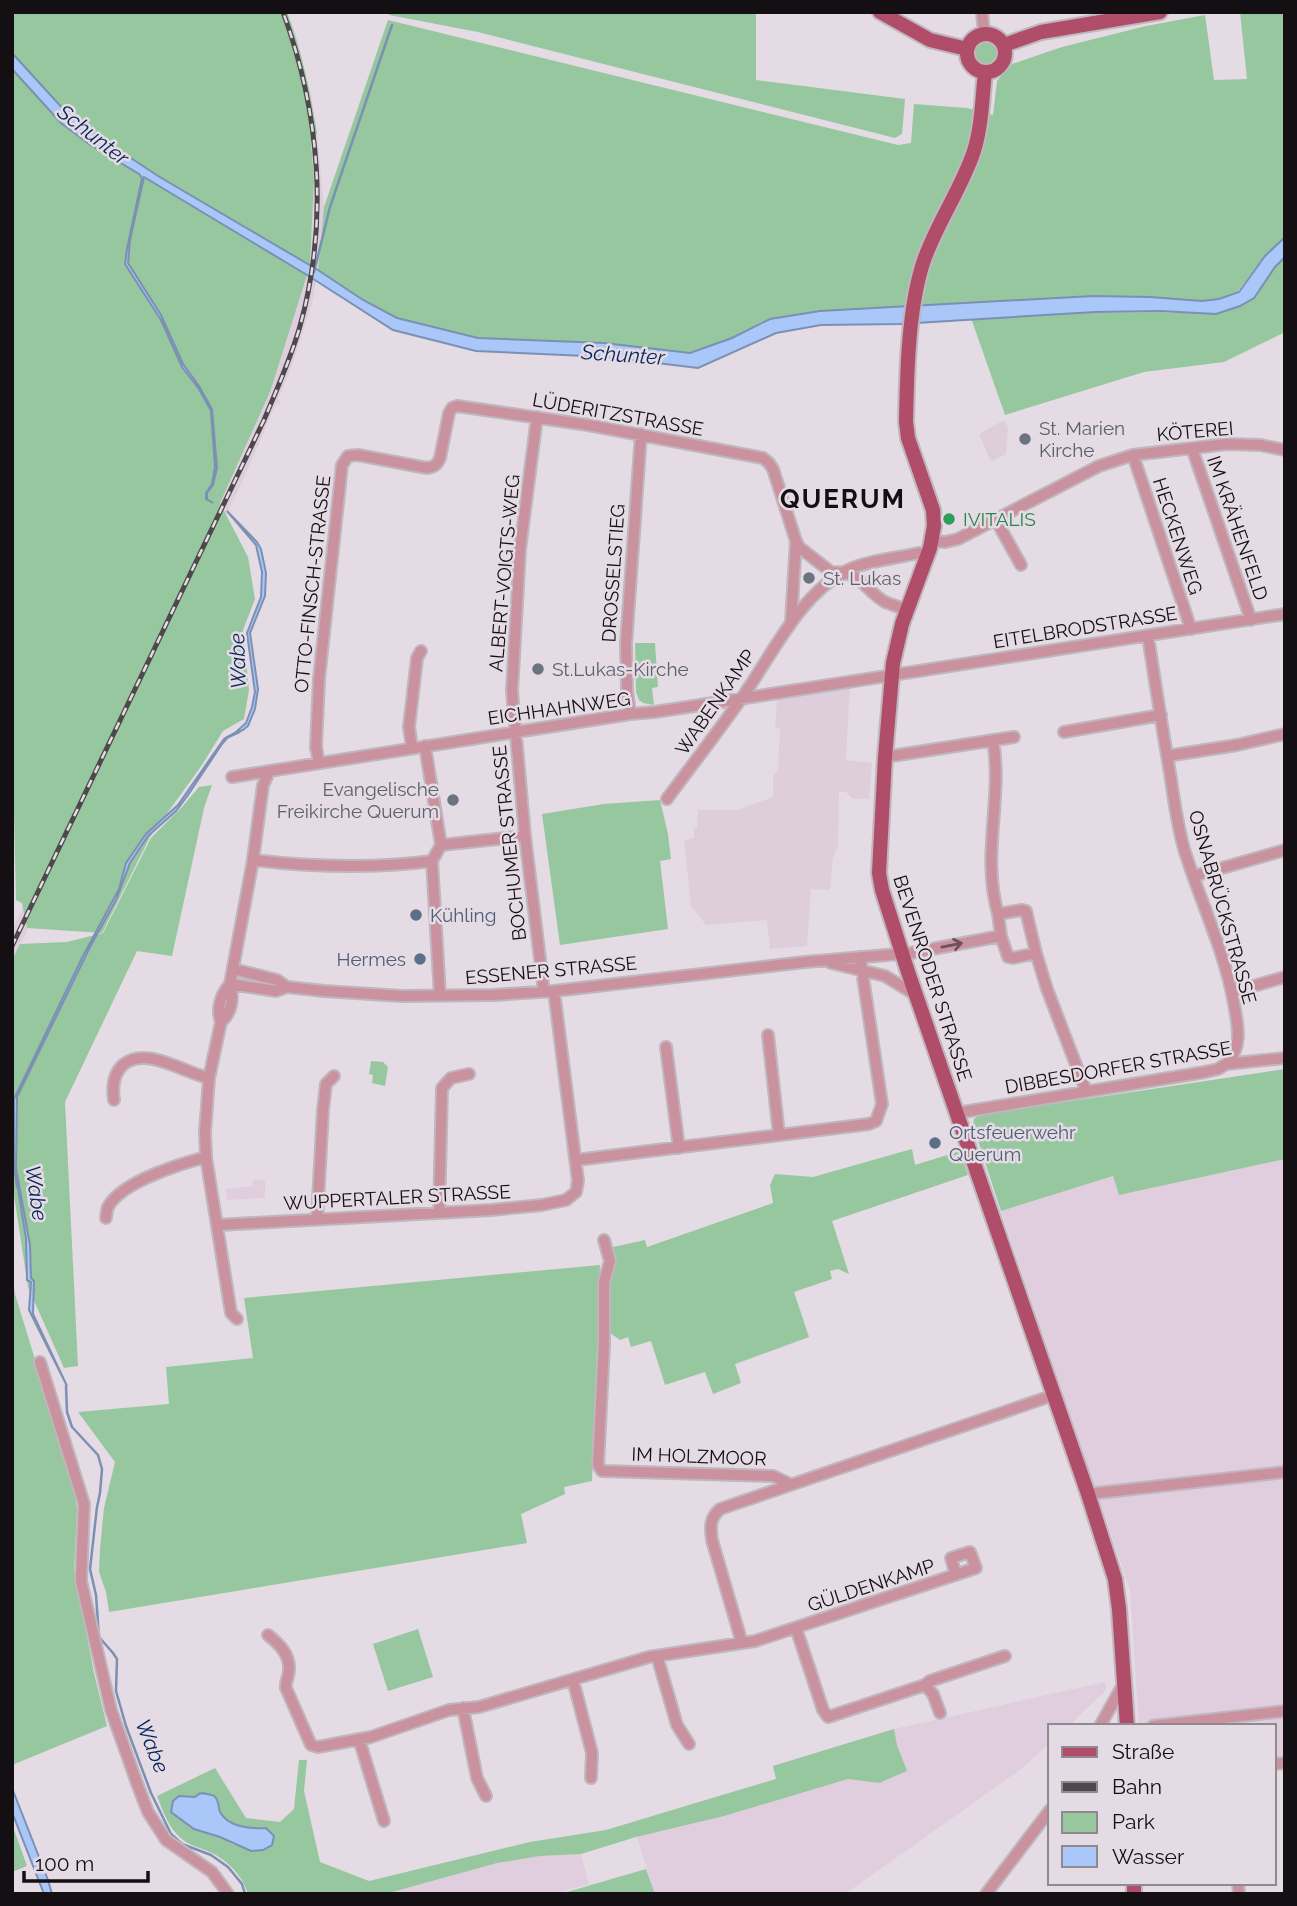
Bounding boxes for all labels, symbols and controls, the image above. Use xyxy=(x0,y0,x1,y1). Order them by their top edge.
water label: Schunter xyxy=(52,98,135,171)
water label: Schunter xyxy=(579,339,666,370)
street label: LÜDERITZSTRASSE xyxy=(531,388,705,440)
place label: St. Marien Kirche xyxy=(1039,417,1125,461)
street label: KÖTEREI xyxy=(1156,417,1234,445)
marker: St. Marien Kirche xyxy=(1017,431,1033,447)
street label: IM KRÄHENFELD xyxy=(1203,453,1273,603)
street label: ALBERT-VOIGTS-WEG xyxy=(484,473,524,673)
street label: OTTO-FINSCH-STRASSE xyxy=(290,474,334,694)
street label: HECKENWEG xyxy=(1149,475,1207,597)
district label: QUERUM xyxy=(780,484,906,514)
street label: DROSSELSTIEG xyxy=(597,503,629,643)
place label: IVITALIS xyxy=(963,508,1036,530)
marker: IVITALIS xyxy=(941,511,957,527)
place label: St. Lukas xyxy=(823,567,901,589)
marker: St. Lukas xyxy=(801,570,817,586)
street label: EITELBRODSTRASSE xyxy=(991,602,1179,652)
water label: Wabe xyxy=(224,633,251,689)
street label: WABENKAMP xyxy=(670,645,760,759)
place label: St.Lukas-Kirche xyxy=(552,658,689,680)
marker: St.Lukas-Kirche xyxy=(530,661,546,677)
street label: EICHHAHNWEG xyxy=(486,687,632,729)
street label: BOCHUMER STRASSE xyxy=(488,744,530,942)
place label: Evangelische Freikirche Querum xyxy=(277,778,439,822)
marker: Evangelische Freikirche Querum xyxy=(445,792,461,808)
street label: OSNABRÜCKSTRASSE xyxy=(1185,808,1261,1006)
street label: BEVENRODER STRASSE xyxy=(889,872,977,1084)
place label: Kühling xyxy=(430,904,496,926)
marker: Kühling xyxy=(408,907,424,923)
one-way arrow xyxy=(940,938,963,951)
place label: Hermes xyxy=(337,948,406,970)
marker: Hermes xyxy=(412,951,428,967)
street label: ESSENER STRASSE xyxy=(464,952,638,988)
street label: DIBBESDORFER STRASSE xyxy=(1003,1036,1233,1098)
place label: Ortsfeuerwehr Querum xyxy=(949,1121,1076,1165)
marker: Ortsfeuerwehr Querum xyxy=(927,1135,943,1151)
water label: Wabe xyxy=(20,1163,53,1222)
street label: WUPPERTALER STRASSE xyxy=(283,1180,511,1214)
street label: IM HOLZMOOR xyxy=(631,1443,767,1469)
street label: GÜLDENKAMP xyxy=(805,1554,938,1616)
water label: Wabe xyxy=(130,1715,175,1776)
legend xyxy=(1048,1724,1276,1885)
text: Straße xyxy=(1112,1739,1174,1764)
text: Bahn xyxy=(1112,1774,1162,1799)
text: Park xyxy=(1112,1809,1155,1834)
scale bar xyxy=(24,1840,149,1884)
text: Wasser xyxy=(1112,1844,1185,1869)
text: 100 m xyxy=(35,1851,94,1876)

